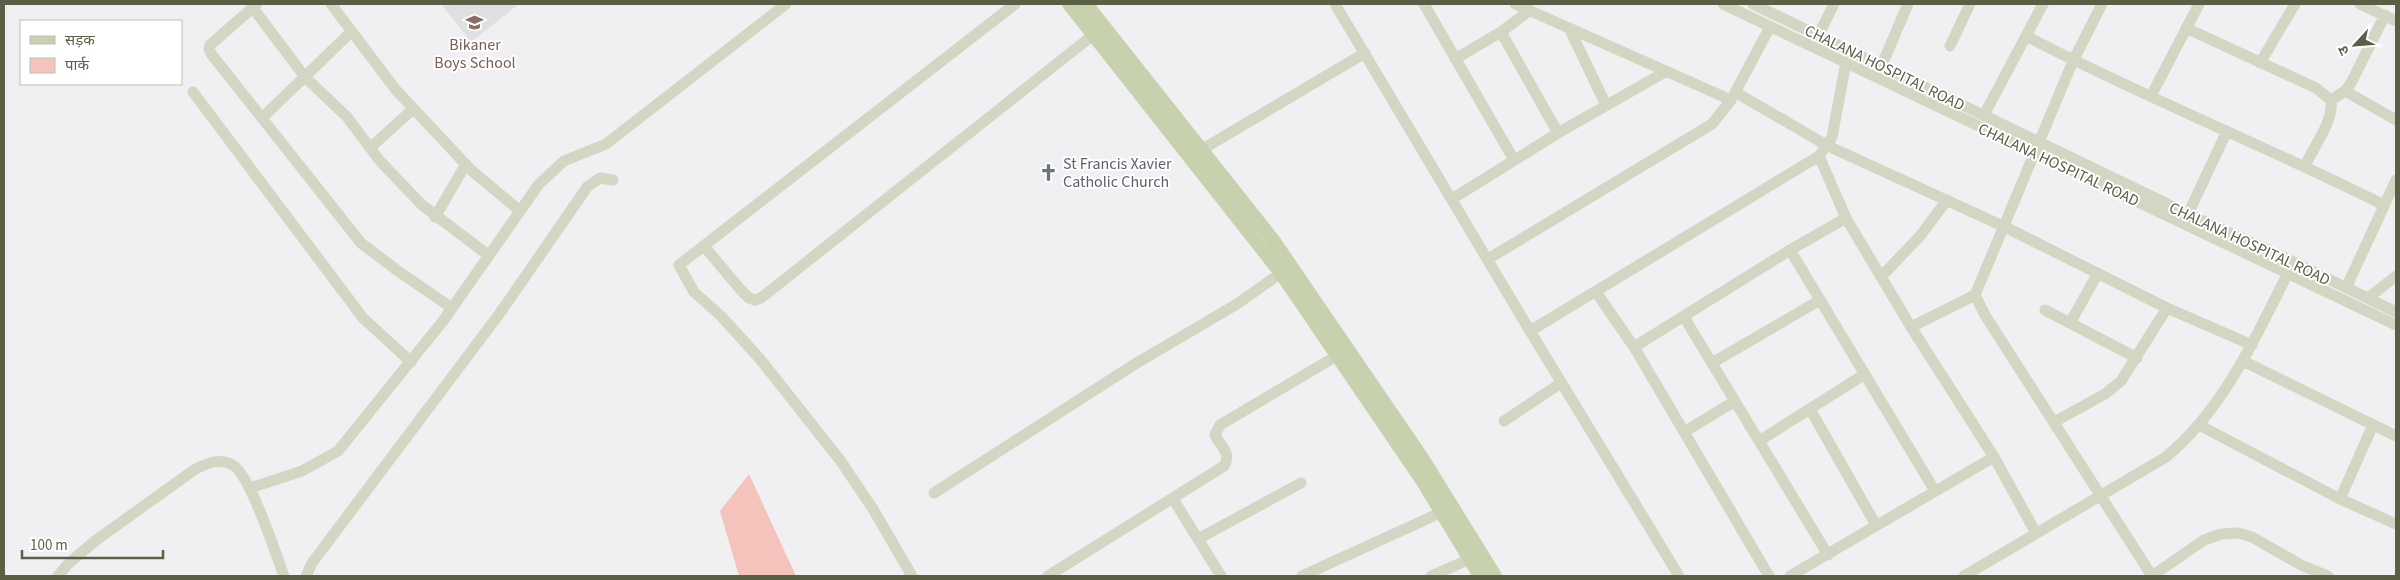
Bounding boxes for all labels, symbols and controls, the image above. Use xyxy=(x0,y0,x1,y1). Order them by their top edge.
school or university icon: Bikaner Boys School xyxy=(465,13,485,33)
legend xyxy=(20,20,182,85)
street label: CHALANA HOSPITAL ROAD xyxy=(1801,20,1968,116)
north arrow xyxy=(2330,20,2380,70)
text: सड़क xyxy=(65,30,95,51)
place label: Bikaner Boys School xyxy=(434,34,516,74)
text: उ xyxy=(2333,41,2355,58)
text: पार्क xyxy=(65,55,89,76)
street label: CHALANA HOSPITAL ROAD xyxy=(1974,118,2143,212)
place label: St Francis Xavier Catholic Church xyxy=(1063,153,1172,193)
church icon: St Francis Xavier Catholic Church xyxy=(1039,162,1059,182)
street label: CHALANA HOSPITAL ROAD xyxy=(2165,197,2334,291)
scale bar xyxy=(22,528,164,560)
text: 100 m xyxy=(30,535,68,556)

